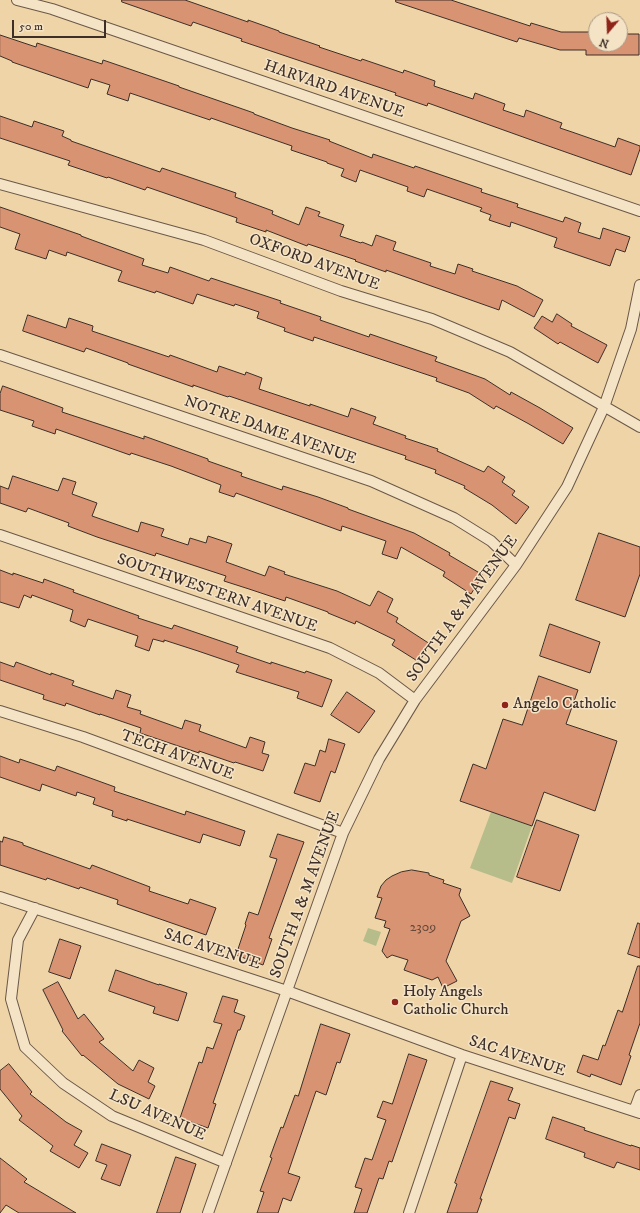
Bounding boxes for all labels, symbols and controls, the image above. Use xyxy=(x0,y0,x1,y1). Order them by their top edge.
scale bar xyxy=(14,12,108,38)
north arrow xyxy=(588,12,628,52)
text: 50 m xyxy=(19,19,43,34)
text: N xyxy=(598,34,611,50)
street label: HARVARD AVENUE xyxy=(261,57,407,123)
street label: OXFORD AVENUE xyxy=(246,230,382,296)
street label: NOTRE DAME AVENUE xyxy=(181,392,359,470)
street label: SOUTH A & M AVENUE xyxy=(403,532,523,686)
street label: SOUTHWESTERN AVENUE xyxy=(114,551,320,637)
place label: Angelo Catholic xyxy=(513,695,616,715)
marker: Angelo Catholic xyxy=(500,700,510,710)
street label: TECH AVENUE xyxy=(118,727,236,785)
street label: SOUTH A & M AVENUE xyxy=(267,809,345,981)
house number: 2309 xyxy=(410,920,436,936)
street label: SAC AVENUE xyxy=(161,925,263,975)
place label: Holy Angels Catholic Church xyxy=(403,983,509,1021)
marker: Holy Angels Catholic Church xyxy=(390,997,400,1007)
street label: SAC AVENUE xyxy=(466,1032,568,1082)
street label: LSU AVENUE xyxy=(106,1086,208,1146)

